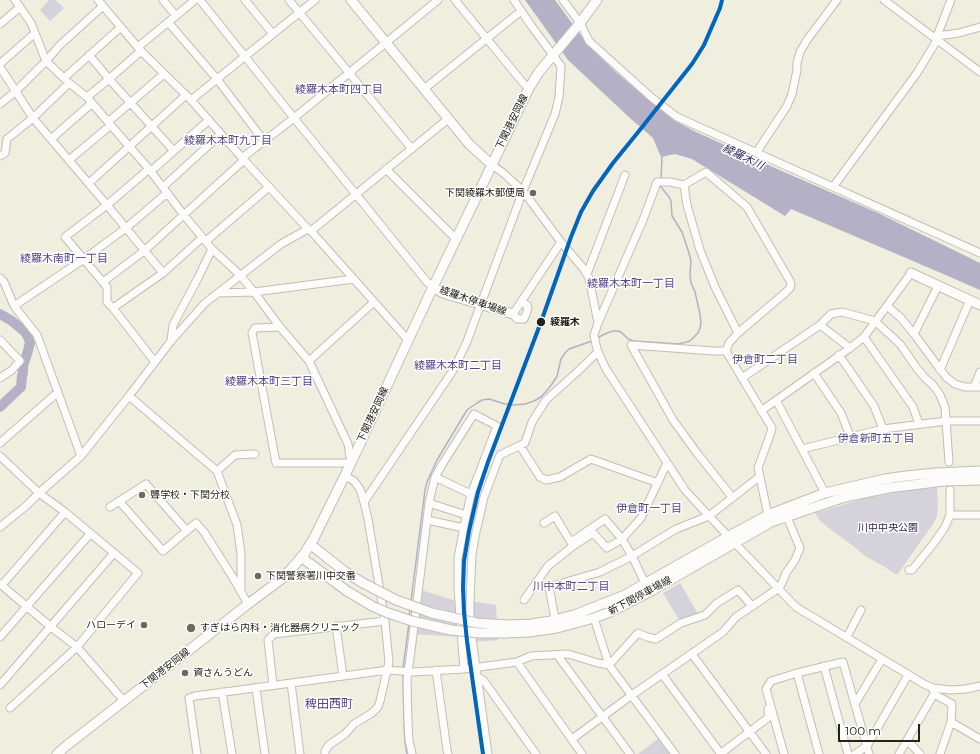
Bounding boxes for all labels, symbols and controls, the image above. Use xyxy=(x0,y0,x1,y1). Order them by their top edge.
district label: 綾羅木本町四丁目 xyxy=(295,83,383,97)
street label: 下関港安岡線 xyxy=(493,92,531,152)
district label: 綾羅木本町九丁目 xyxy=(184,134,272,148)
water label: 綾羅木川 xyxy=(720,141,766,173)
place label: 下関綾羅木郵便局 xyxy=(445,187,525,199)
marker: 下関綾羅木郵便局 xyxy=(528,188,538,198)
district label: 綾羅木南町一丁目 xyxy=(20,252,108,266)
district label: 綾羅木本町一丁目 xyxy=(587,277,675,291)
street label: 綾羅木停車場線 xyxy=(438,284,508,318)
marker: 綾羅木 xyxy=(535,316,547,328)
place label: 綾羅木 xyxy=(550,316,580,328)
district label: 伊倉町二丁目 xyxy=(732,353,798,367)
district label: 綾羅木本町二丁目 xyxy=(414,359,502,373)
district label: 綾羅木本町三丁目 xyxy=(225,375,313,389)
street label: 下関港安岡線 xyxy=(355,385,391,445)
district label: 伊倉新町五丁目 xyxy=(838,432,914,446)
place label: 聾学校・下関分校 xyxy=(150,489,230,501)
marker: 聾学校・下関分校 xyxy=(137,490,147,500)
district label: 伊倉町一丁目 xyxy=(616,502,682,516)
park label: 川中中央公園 xyxy=(858,522,918,534)
place label: 下関警察署川中交番 xyxy=(266,570,356,582)
marker: 下関警察署川中交番 xyxy=(253,571,263,581)
street label: 新下関停車場線 xyxy=(606,574,674,618)
district label: 川中本町二丁目 xyxy=(533,580,609,594)
place label: ハローデイ xyxy=(86,619,136,631)
marker: ハローデイ xyxy=(139,620,149,630)
marker: すぎはら内科・消化器病クリニック xyxy=(185,622,197,634)
place label: すぎはら内科・消化器病クリニック xyxy=(200,622,360,634)
street label: 下関港安岡線 xyxy=(138,646,192,692)
place label: 資さんうどん xyxy=(193,667,253,679)
marker: 資さんうどん xyxy=(180,668,190,678)
district label: 稗田西町 xyxy=(305,697,353,711)
scale bar xyxy=(840,716,922,742)
text: 100 m xyxy=(845,723,881,738)

